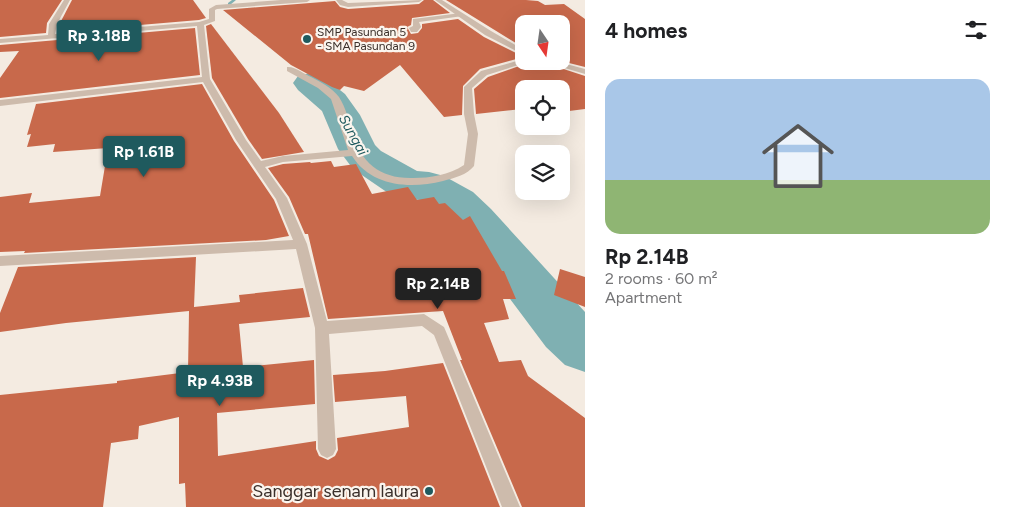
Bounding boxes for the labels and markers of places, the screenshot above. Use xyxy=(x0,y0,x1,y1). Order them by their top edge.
pin: Rp 3.18B xyxy=(47,20,151,62)
place label: SMP Pasundan 5 - SMA Pasundan 9 xyxy=(317,25,415,53)
marker: SMP Pasundan 5 - SMA Pasundan 9 xyxy=(301,33,313,45)
pin: Rp 1.61B xyxy=(92,136,196,178)
pin: Rp 2.14B xyxy=(386,268,490,310)
pin: Rp 4.93B xyxy=(168,364,272,407)
place label: Sanggar senam laura xyxy=(252,480,419,502)
marker: Sanggar senam laura xyxy=(423,485,435,497)

